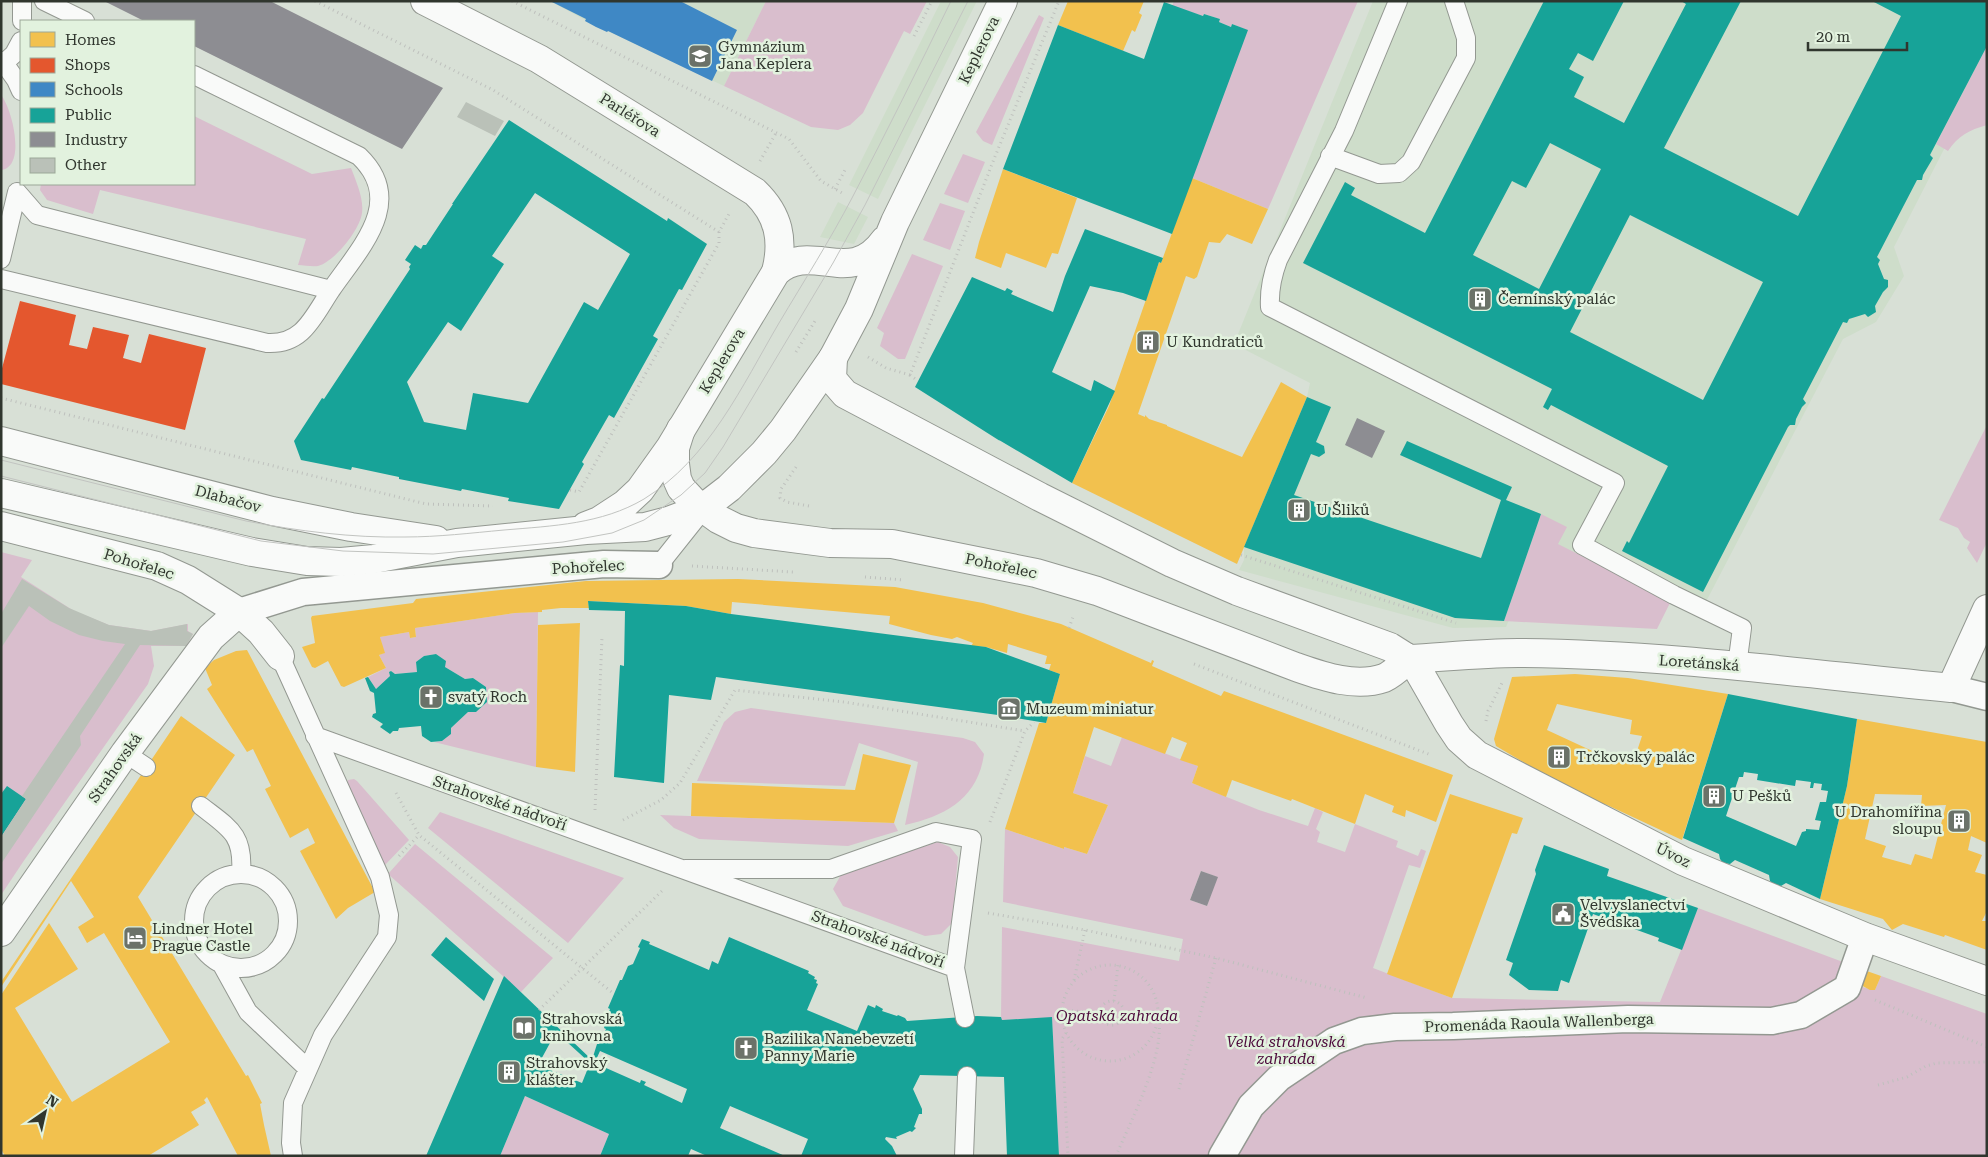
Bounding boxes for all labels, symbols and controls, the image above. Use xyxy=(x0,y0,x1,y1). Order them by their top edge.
street label: Keplerova xyxy=(955,13,1003,87)
legend xyxy=(20,20,195,185)
scale bar xyxy=(1808,20,1907,52)
text: 20 m xyxy=(1816,28,1851,46)
text: Homes xyxy=(65,31,116,49)
place label: Gymnázium Jana Keplera xyxy=(718,38,812,73)
school or university icon: Gymnázium Jana Keplera xyxy=(687,43,713,69)
text: Shops xyxy=(65,56,110,74)
text: Schools xyxy=(65,81,123,99)
street label: Parléřova xyxy=(596,89,664,141)
text: Public xyxy=(65,106,112,124)
text: Industry xyxy=(65,131,127,149)
text: Other xyxy=(65,156,107,174)
building icon: Černínský palác xyxy=(1467,286,1493,312)
place label: Černínský palác xyxy=(1498,290,1615,308)
street label: Keplerova xyxy=(695,325,749,397)
building icon: U Kundraticů xyxy=(1135,329,1161,355)
place label: U Kundraticů xyxy=(1166,333,1264,351)
street label: Dlabačov xyxy=(193,482,263,517)
building icon: U Šliků xyxy=(1286,497,1312,523)
place label: U Šliků xyxy=(1316,501,1370,519)
street label: Pohořelec xyxy=(102,545,176,583)
street label: Pohořelec xyxy=(963,550,1039,582)
street label: Pohořelec xyxy=(551,556,625,578)
street label: Loretánská xyxy=(1658,651,1740,675)
church icon: svatý Roch xyxy=(418,684,444,710)
place label: svatý Roch xyxy=(448,688,528,706)
museum icon: Muzeum miniatur xyxy=(996,696,1022,722)
place label: Muzeum miniatur xyxy=(1026,700,1154,718)
street label: Strahovská xyxy=(85,730,145,806)
building icon: Trčkovský palác xyxy=(1546,744,1572,770)
place label: Trčkovský palác xyxy=(1576,748,1695,766)
street label: Strahovské nádvoří xyxy=(431,772,569,834)
building icon: U Pešků xyxy=(1701,783,1727,809)
place label: U Pešků xyxy=(1732,787,1792,805)
place label: U Drahomířina sloupu xyxy=(1834,803,1943,838)
building icon: U Drahomířina sloupu xyxy=(1946,808,1972,834)
street label: Úvoz xyxy=(1653,838,1694,871)
place label: Velvyslanectví Švédska xyxy=(1580,896,1686,931)
public building icon: Velvyslanectví Švédska xyxy=(1550,901,1576,927)
street label: Strahovské nádvoří xyxy=(809,907,947,972)
place label: Lindner Hotel Prague Castle xyxy=(152,920,253,955)
hotel icon: Lindner Hotel Prague Castle xyxy=(122,925,148,951)
park label: Opatská zahrada xyxy=(1056,1007,1178,1025)
place label: Strahovská knihovna xyxy=(542,1010,622,1045)
street label: Promenáda Raoula Wallenberga xyxy=(1424,1010,1654,1036)
library icon: Strahovská knihovna xyxy=(511,1015,537,1041)
place label: Bazilika Nanebevzetí Panny Marie xyxy=(764,1030,914,1065)
park label: Velká strahovská zahrada xyxy=(1226,1033,1346,1068)
church icon: Bazilika Nanebevzetí Panny Marie xyxy=(733,1035,759,1061)
place label: Strahovský klášter xyxy=(526,1054,608,1089)
building icon: Strahovský klášter xyxy=(496,1059,522,1085)
north arrow xyxy=(20,1087,70,1137)
text: N xyxy=(43,1092,61,1111)

